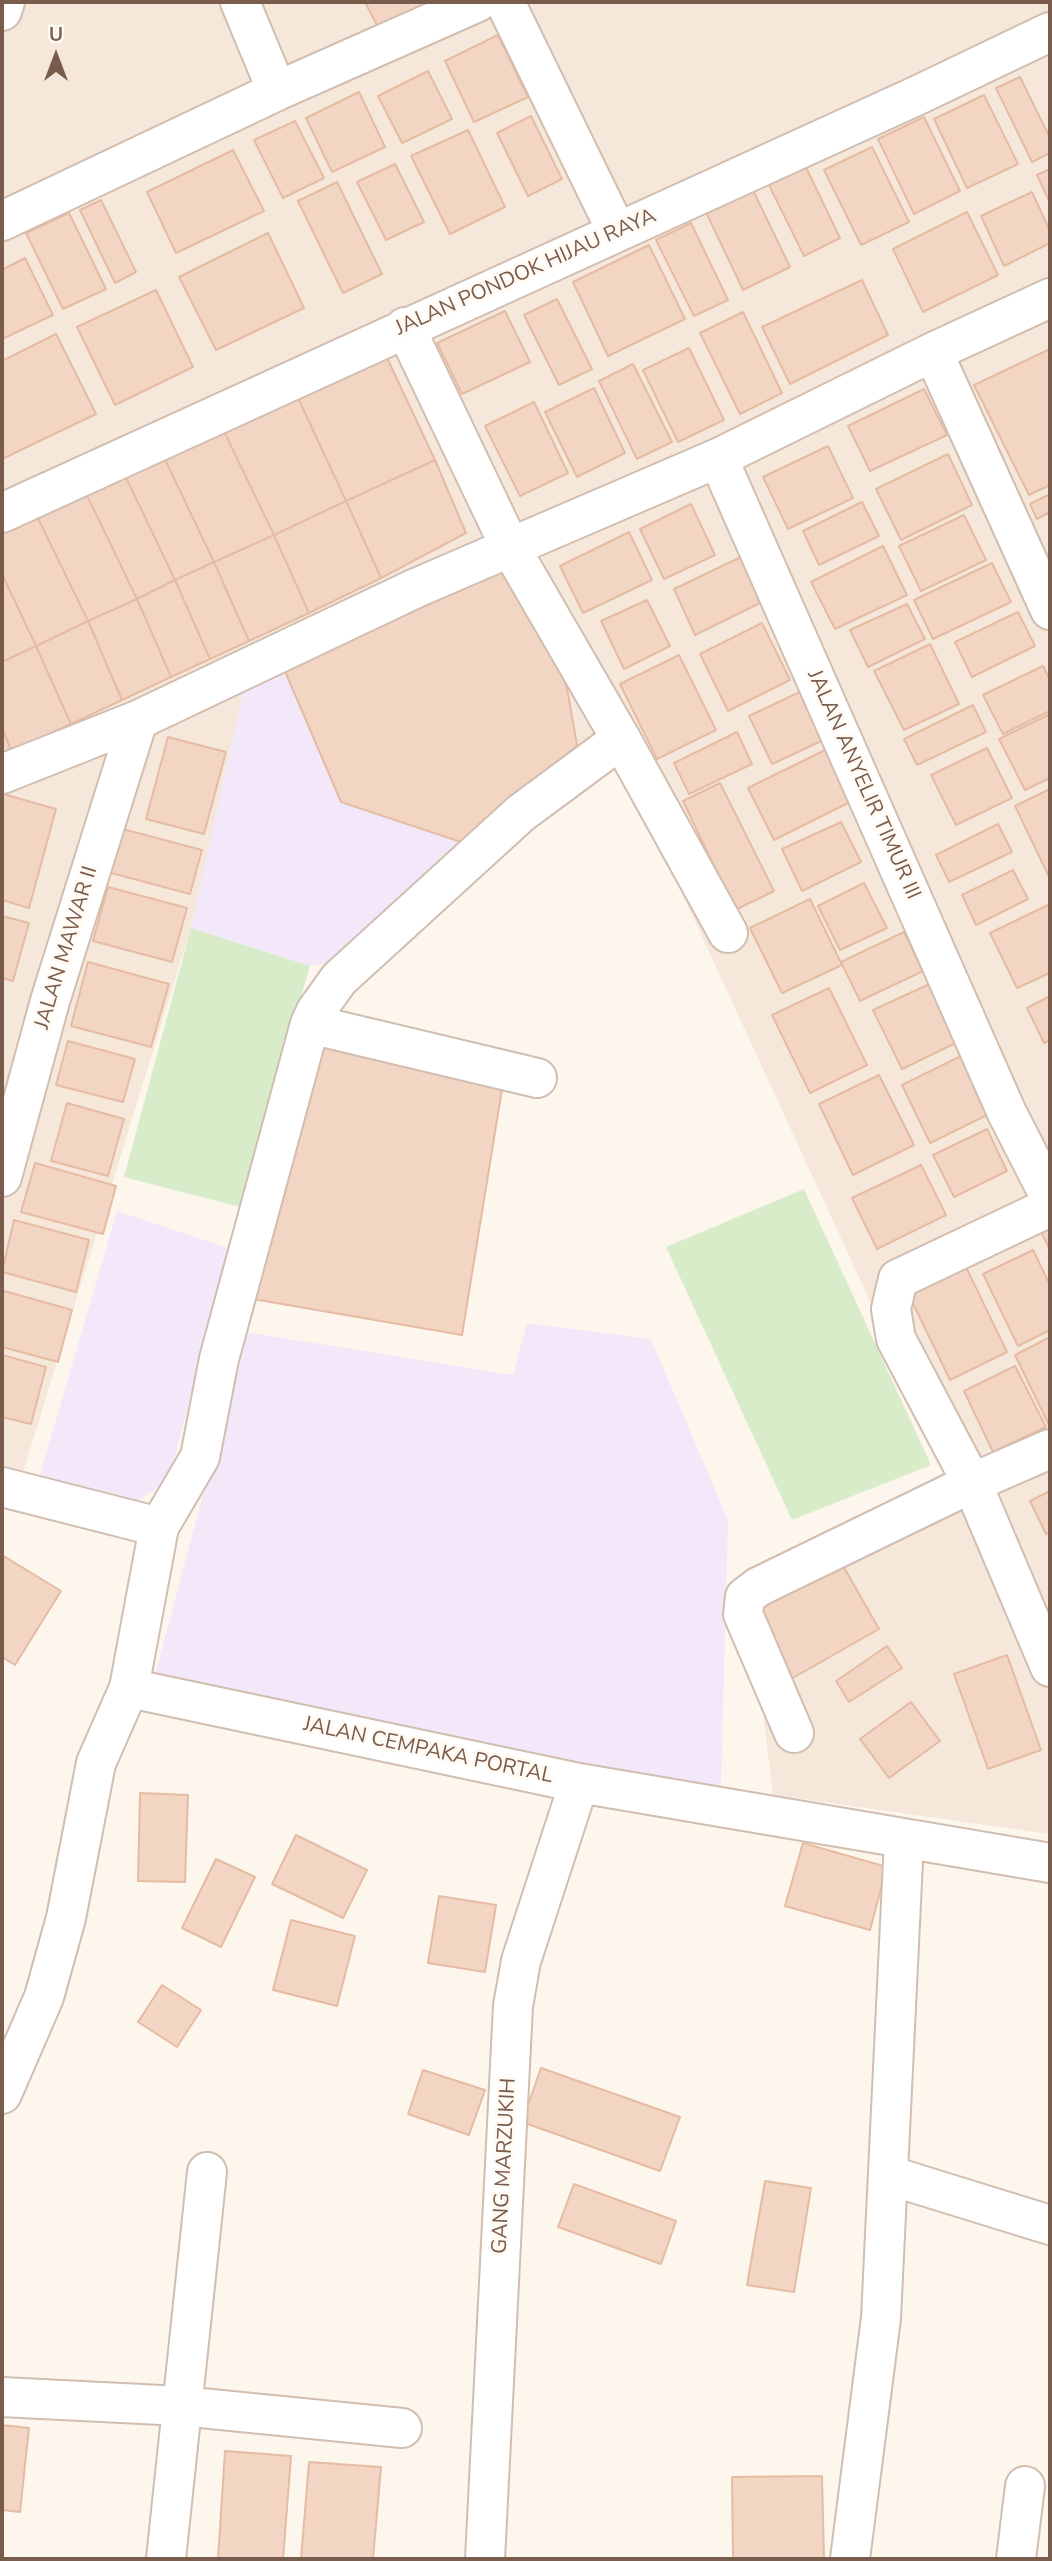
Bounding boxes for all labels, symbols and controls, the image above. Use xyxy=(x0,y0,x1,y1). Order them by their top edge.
north arrow xyxy=(21,21,91,91)
text: U xyxy=(49,22,63,48)
street label: JALAN PONDOK HIJAU RAYA xyxy=(392,204,660,342)
street label: JALAN ANYELIR TIMUR III xyxy=(801,666,925,904)
street label: JALAN MAWAR II xyxy=(30,864,104,1032)
street label: JALAN CEMPAKA PORTAL xyxy=(301,1712,555,1790)
street label: GANG MARZUKIH xyxy=(488,2077,522,2255)

